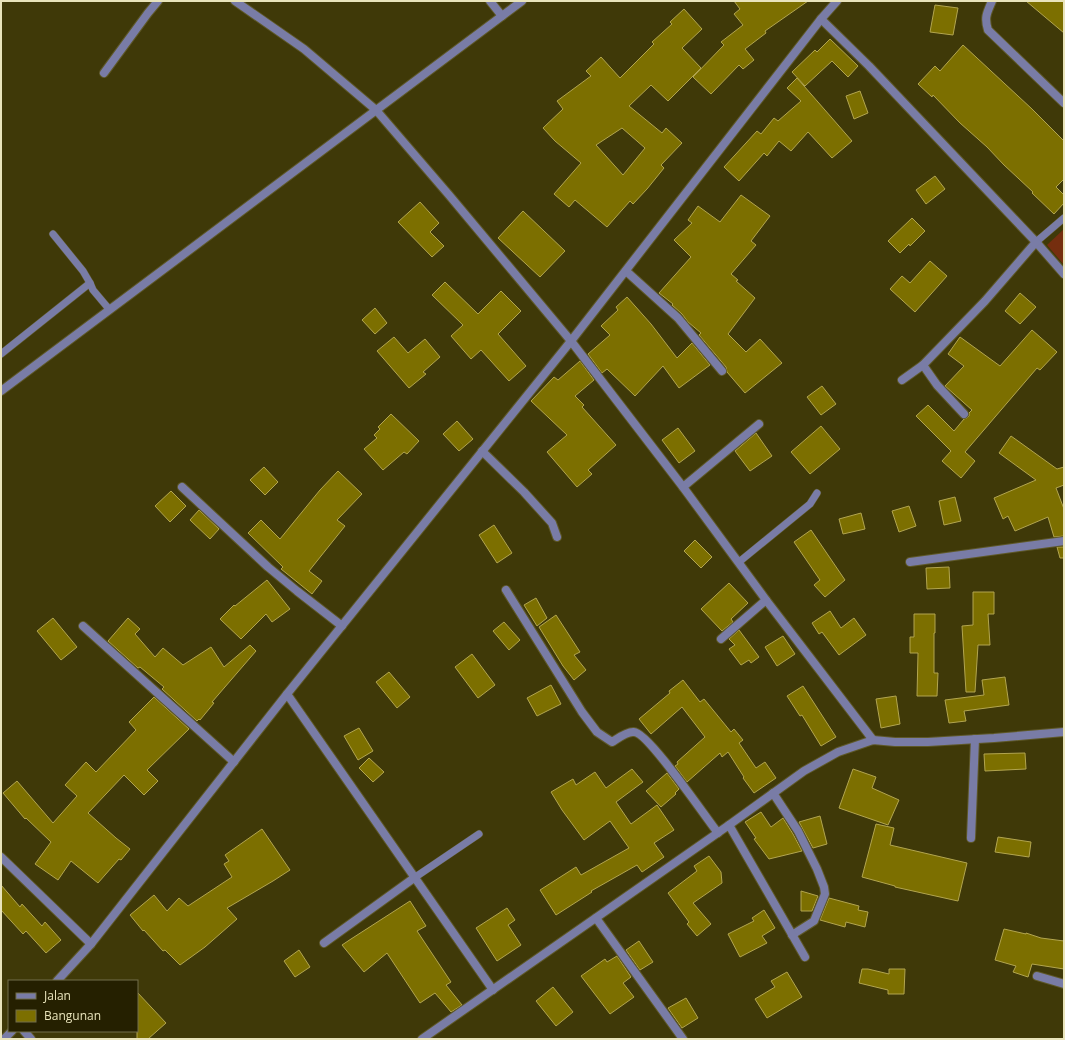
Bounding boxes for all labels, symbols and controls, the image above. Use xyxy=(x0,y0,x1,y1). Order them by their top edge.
legend xyxy=(8,980,138,1032)
text: Jalan xyxy=(43,987,71,1004)
text: Bangunan xyxy=(44,1007,101,1024)

